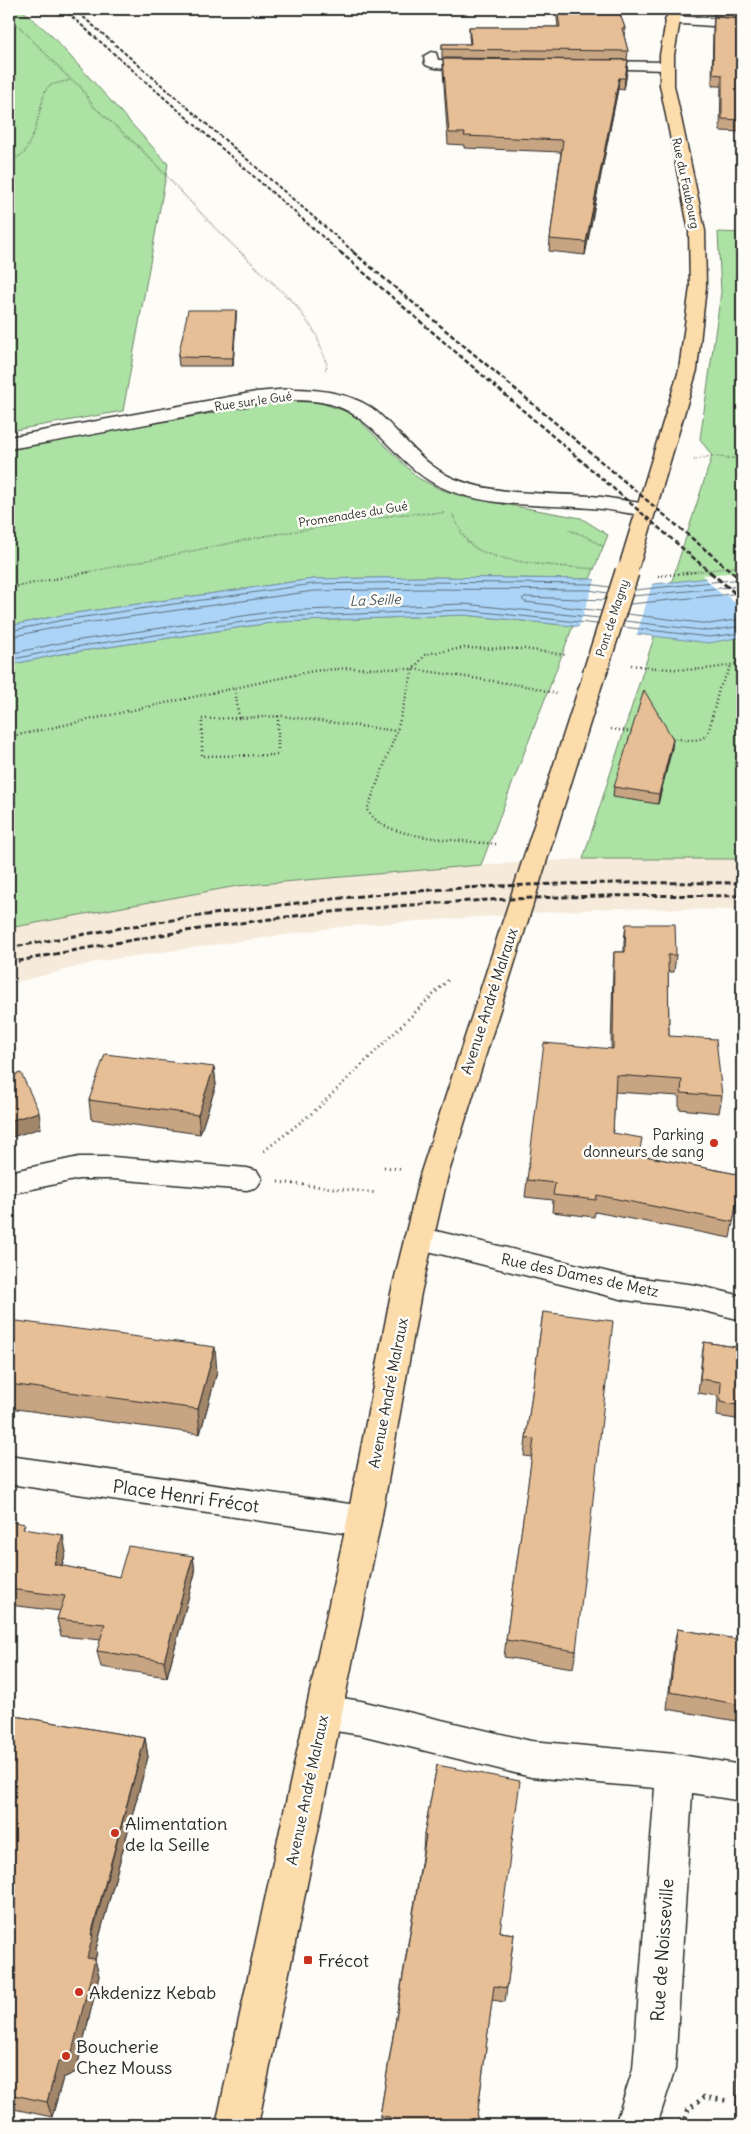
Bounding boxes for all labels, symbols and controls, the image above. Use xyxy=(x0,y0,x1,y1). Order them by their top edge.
street label: Rue du Faubourg xyxy=(669,136,703,230)
street label: Rue sur le Gué xyxy=(213,388,293,414)
street label: Promenades du Gué xyxy=(297,498,409,530)
street label: Pont de Magny xyxy=(592,577,632,659)
water label: La Seille xyxy=(349,590,402,610)
street label: Avenue André Malraux xyxy=(456,925,522,1077)
place label: Parking donneurs de sang xyxy=(583,1125,704,1161)
marker: Parking donneurs de sang xyxy=(708,1137,720,1149)
street label: Rue des Dames de Metz xyxy=(499,1249,661,1301)
street label: Avenue André Malraux xyxy=(364,1316,412,1470)
street label: Place Henri Frécot xyxy=(111,1474,261,1518)
street label: Avenue André Malraux xyxy=(282,1713,332,1867)
place label: Alimentation de la Seille xyxy=(125,1812,227,1856)
marker: Alimentation de la Seille xyxy=(109,1827,121,1839)
street label: Rue de Noisseville xyxy=(646,1878,678,2022)
place label: Frécot xyxy=(318,1949,369,1972)
marker: Frécot xyxy=(302,1954,314,1966)
place label: Akdenizz Kebab xyxy=(89,1981,216,2004)
marker: Akdenizz Kebab xyxy=(73,1986,85,1998)
place label: Boucherie Chez Mouss xyxy=(76,2035,172,2079)
marker: Boucherie Chez Mouss xyxy=(60,2050,72,2062)

